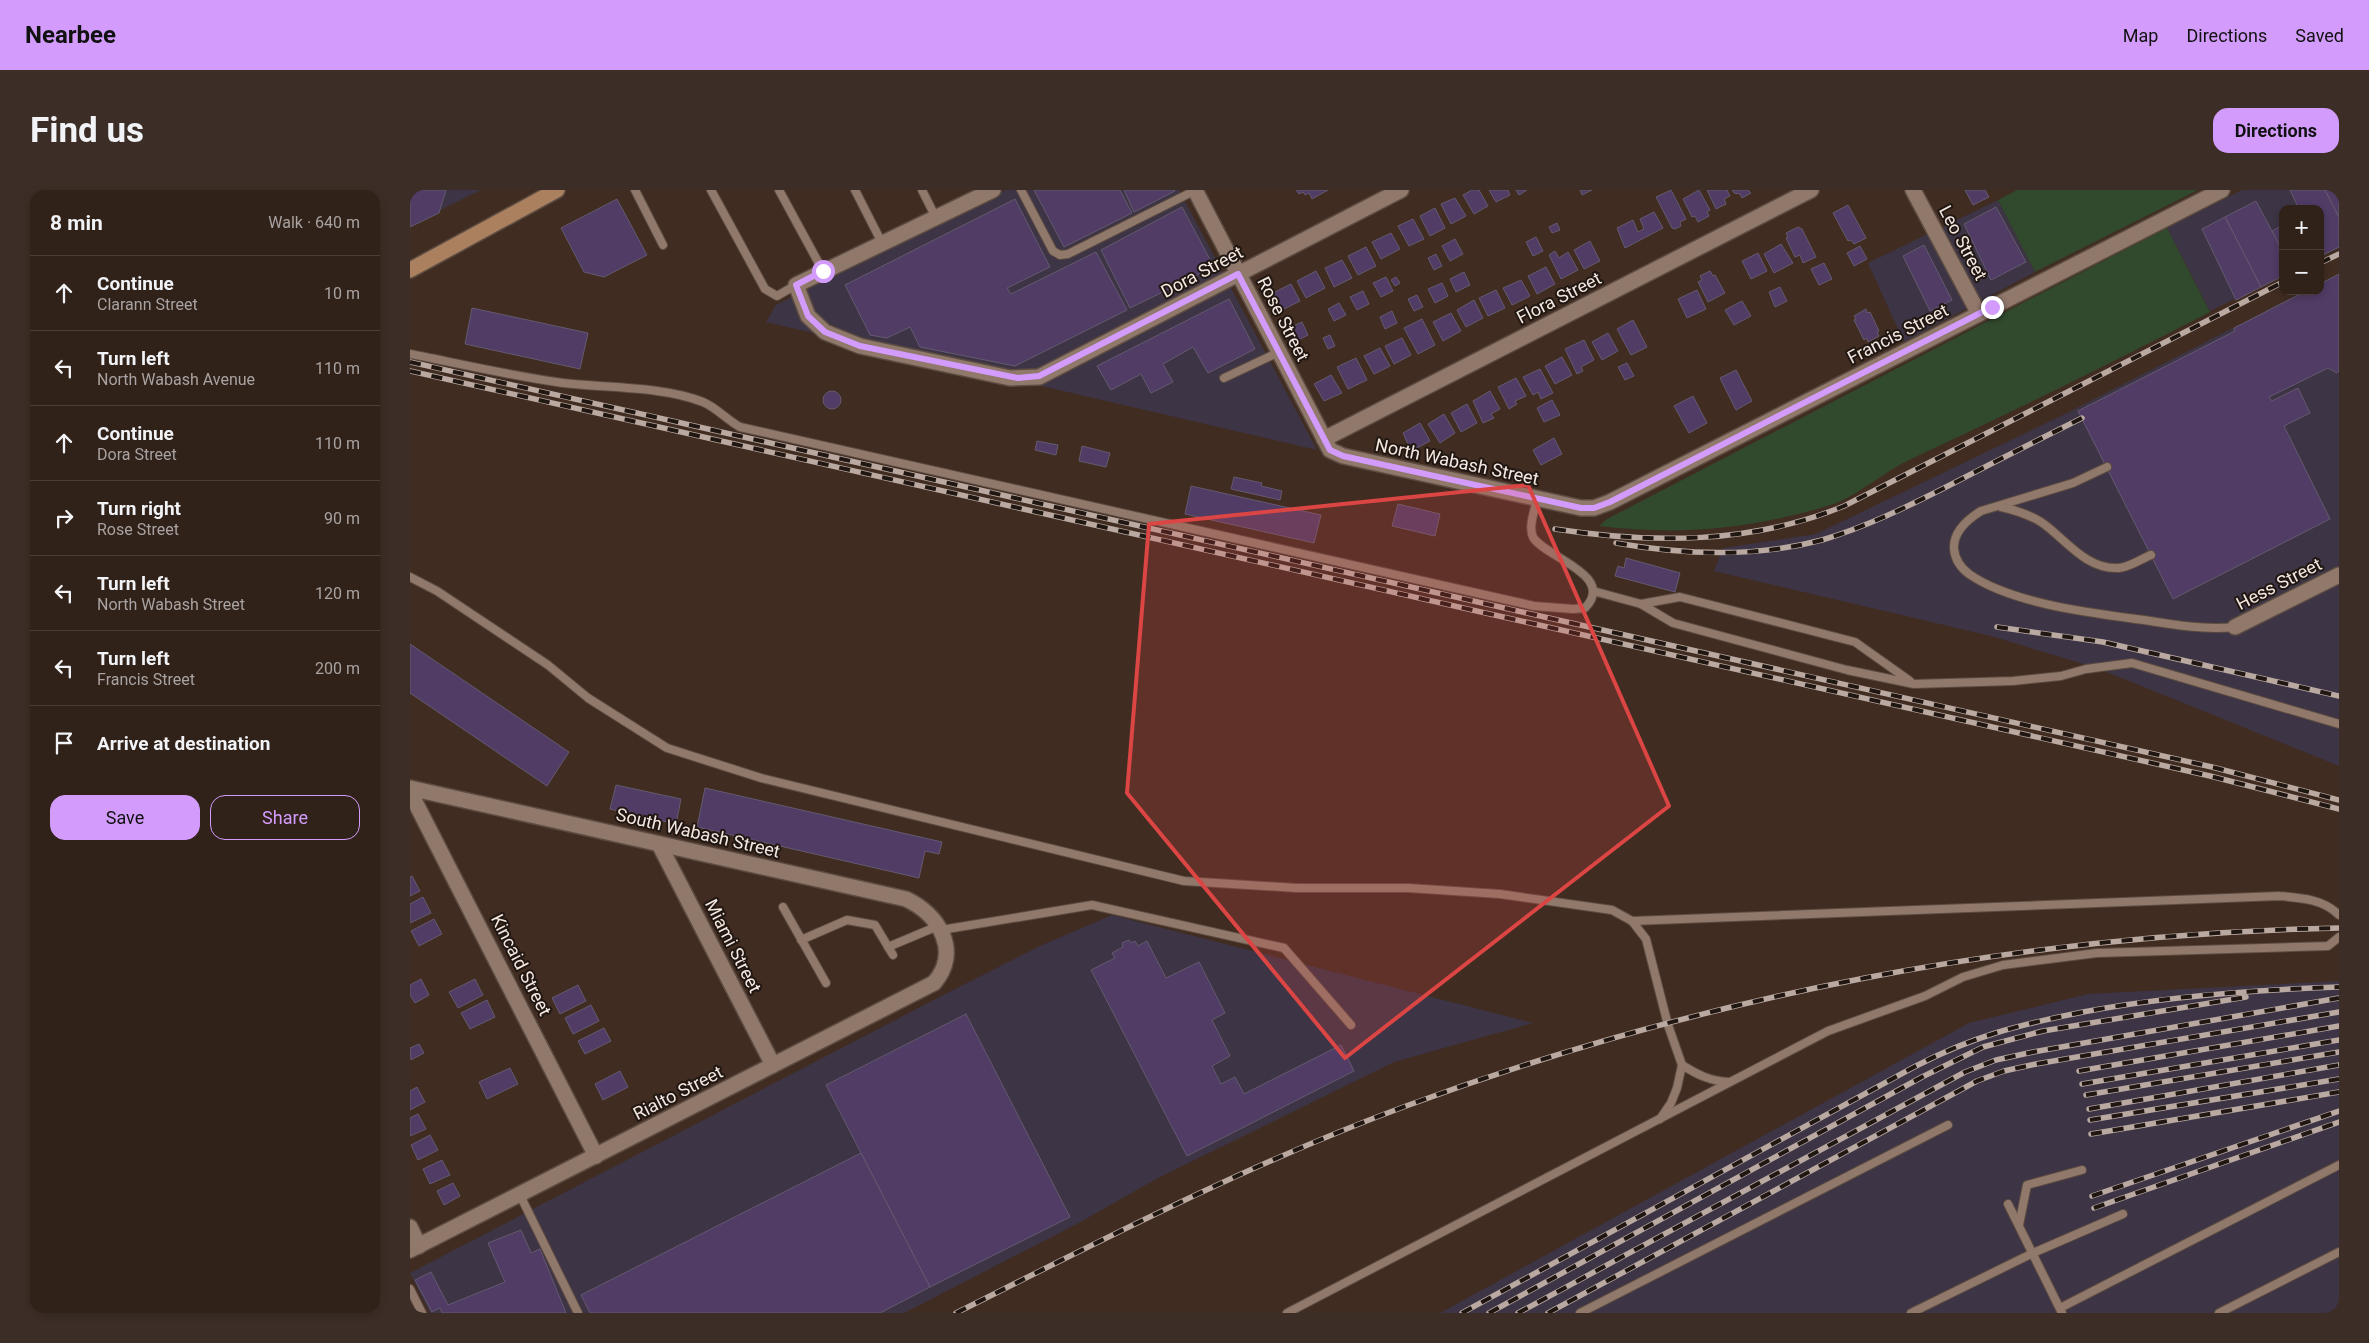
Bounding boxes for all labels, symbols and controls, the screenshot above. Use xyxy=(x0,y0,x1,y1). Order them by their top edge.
text: Nearbee xyxy=(25,21,116,49)
text: Map xyxy=(2123,25,2158,46)
text: Directions xyxy=(2186,25,2267,46)
text: Saved xyxy=(2295,25,2344,46)
button: Directions xyxy=(2213,108,2339,153)
text: Find us xyxy=(30,110,144,151)
street label: Leo Street xyxy=(1935,202,1992,284)
map controls xyxy=(2279,205,2324,295)
button: + xyxy=(2279,205,2324,250)
text: 8 min xyxy=(50,211,103,235)
text: Walk · 640 m xyxy=(268,213,360,232)
street label: Dora Street xyxy=(1157,241,1246,302)
button: − xyxy=(2279,250,2324,295)
route start xyxy=(812,260,835,283)
street label: Flora Street xyxy=(1513,267,1605,328)
text: Continue xyxy=(97,272,174,295)
street label: Rose Street xyxy=(1253,273,1314,365)
icon: ahead xyxy=(50,279,78,307)
text: 10 m xyxy=(324,284,360,303)
text: Clarann Street xyxy=(97,295,198,314)
route end xyxy=(1981,296,2004,319)
street label: Francis Street xyxy=(1844,299,1952,368)
text: Turn left xyxy=(97,347,170,370)
icon: left xyxy=(50,354,78,382)
text: 110 m xyxy=(315,359,360,378)
text: North Wabash Avenue xyxy=(97,370,255,389)
text: Continue xyxy=(97,422,174,445)
icon: ahead xyxy=(50,429,78,457)
text: 110 m xyxy=(315,434,360,453)
street label: North Wabash Street xyxy=(1374,434,1541,489)
text: Dora Street xyxy=(97,445,177,464)
text: Turn right xyxy=(97,497,181,520)
icon: right xyxy=(50,504,78,532)
text: 90 m xyxy=(324,509,360,528)
text: Rose Street xyxy=(97,520,179,539)
street label: Hess Street xyxy=(2233,553,2325,614)
text: Turn left xyxy=(97,572,170,595)
icon: left xyxy=(50,579,78,607)
text: 120 m xyxy=(315,584,360,603)
text: North Wabash Street xyxy=(97,595,245,614)
text: Turn left xyxy=(97,647,170,670)
icon: left xyxy=(50,654,78,682)
text: 200 m xyxy=(315,659,360,678)
text: Francis Street xyxy=(97,670,195,689)
icon: arrive xyxy=(50,729,78,757)
text: Arrive at destination xyxy=(97,732,270,755)
button: Save xyxy=(50,795,200,840)
button: Share xyxy=(210,795,360,840)
street label: South Wabash Street xyxy=(614,803,782,862)
street label: Miami Street xyxy=(701,896,766,996)
street label: Kincaid Street xyxy=(487,910,556,1019)
street label: Rialto Street xyxy=(630,1061,726,1124)

